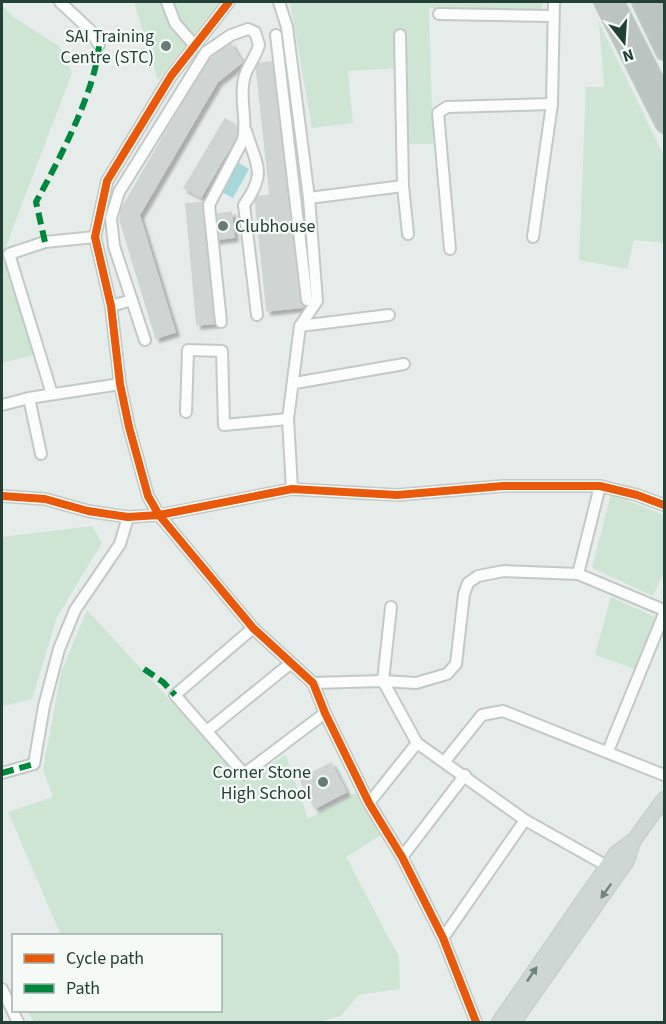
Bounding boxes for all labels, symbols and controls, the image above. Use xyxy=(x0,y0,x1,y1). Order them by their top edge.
north arrow xyxy=(594,12,654,72)
place label: SAI Training Centre (STC) xyxy=(61,24,154,70)
marker: SAI Training Centre (STC) xyxy=(159,39,173,53)
text: N xyxy=(620,43,636,67)
place label: Clubhouse xyxy=(235,214,315,239)
marker: Clubhouse xyxy=(216,219,230,233)
place label: Corner Stone High School xyxy=(213,760,311,806)
marker: Corner Stone High School xyxy=(316,775,330,789)
one-way arrow xyxy=(601,883,612,899)
legend xyxy=(12,934,222,1012)
text: Cycle path xyxy=(66,946,144,971)
one-way arrow xyxy=(527,966,538,983)
text: Path xyxy=(66,976,100,1001)

